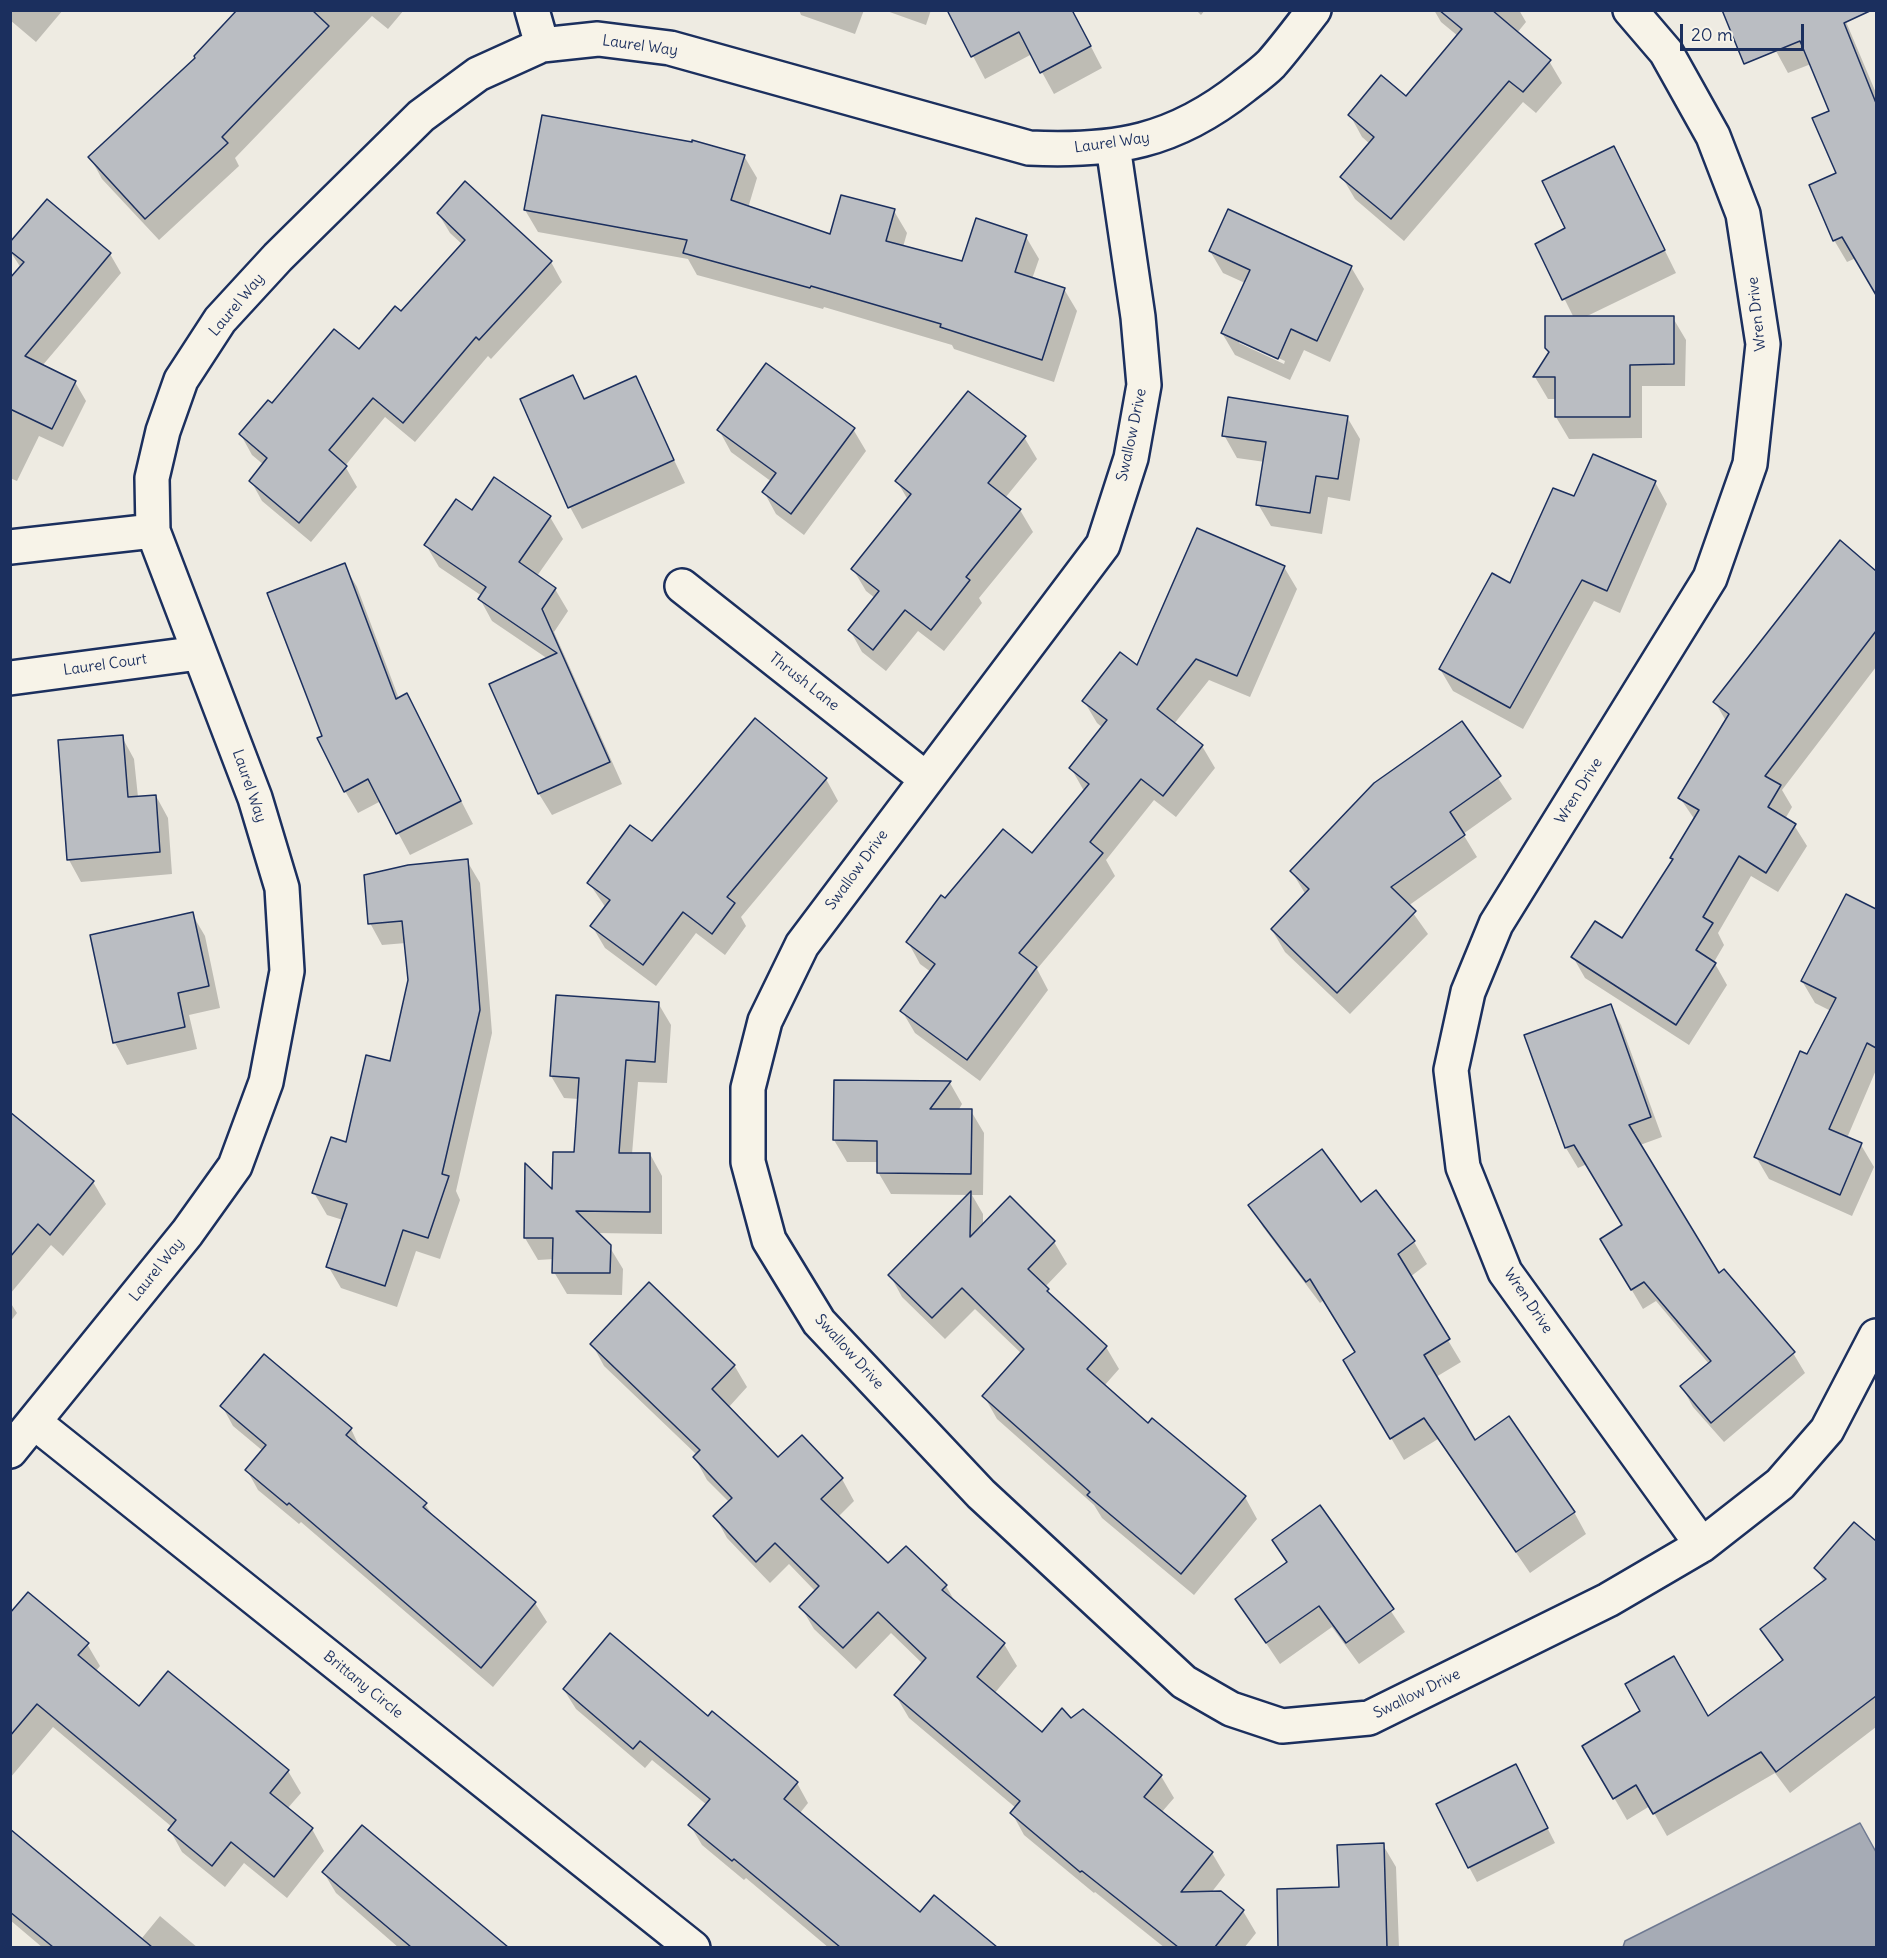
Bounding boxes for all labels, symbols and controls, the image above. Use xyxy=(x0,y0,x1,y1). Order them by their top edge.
scale bar xyxy=(1683,12,1808,50)
text: 20 m xyxy=(1691,23,1733,46)
street label: Laurel Way xyxy=(601,32,679,60)
street label: Laurel Way xyxy=(1073,129,1151,157)
street label: Laurel Way xyxy=(206,270,268,340)
street label: Wren Drive xyxy=(1744,276,1770,352)
street label: Swallow Drive xyxy=(1113,387,1151,483)
street label: Thrush Lane xyxy=(765,649,843,715)
street label: Laurel Court xyxy=(62,650,148,680)
street label: Laurel Way xyxy=(228,747,270,825)
street label: Wren Drive xyxy=(1552,755,1606,827)
street label: Swallow Drive xyxy=(822,826,892,914)
street label: Laurel Way xyxy=(126,1235,188,1305)
street label: Wren Drive xyxy=(1500,1265,1556,1337)
street label: Swallow Drive xyxy=(811,1311,887,1393)
street label: Brittany Circle xyxy=(320,1647,406,1723)
street label: Swallow Drive xyxy=(1371,1665,1463,1723)

